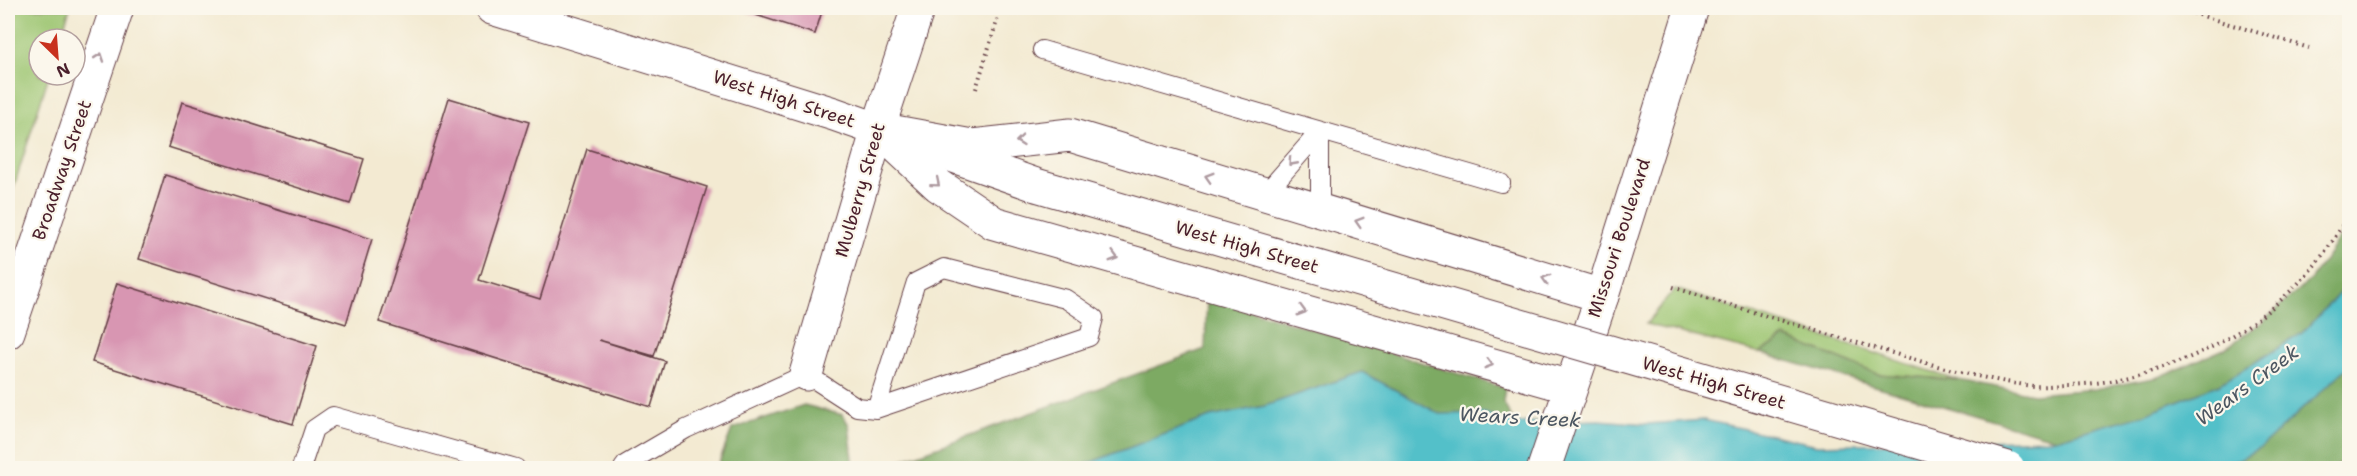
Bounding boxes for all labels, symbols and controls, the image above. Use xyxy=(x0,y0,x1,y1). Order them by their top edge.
north arrow xyxy=(27,27,87,87)
one-way arrow xyxy=(93,52,105,63)
text: N xyxy=(53,58,73,82)
street label: West High Street xyxy=(710,65,858,133)
street label: Broadway Street xyxy=(27,97,97,243)
street label: Mulberry Street xyxy=(829,120,891,260)
one-way arrow xyxy=(1016,134,1025,147)
street label: Missouri Boulevard xyxy=(1582,155,1656,321)
one-way arrow xyxy=(1288,156,1299,166)
one-way arrow xyxy=(1204,172,1215,184)
one-way arrow xyxy=(929,176,940,187)
street label: West High Street xyxy=(1172,215,1322,279)
one-way arrow xyxy=(1354,217,1365,229)
one-way arrow xyxy=(1108,250,1119,262)
one-way arrow xyxy=(1541,274,1552,286)
one-way arrow xyxy=(1297,303,1307,316)
water label: Wears Creek xyxy=(2190,338,2304,431)
street label: West High Street xyxy=(1639,351,1789,415)
one-way arrow xyxy=(1483,357,1494,369)
water label: Wears Creek xyxy=(1458,401,1582,433)

